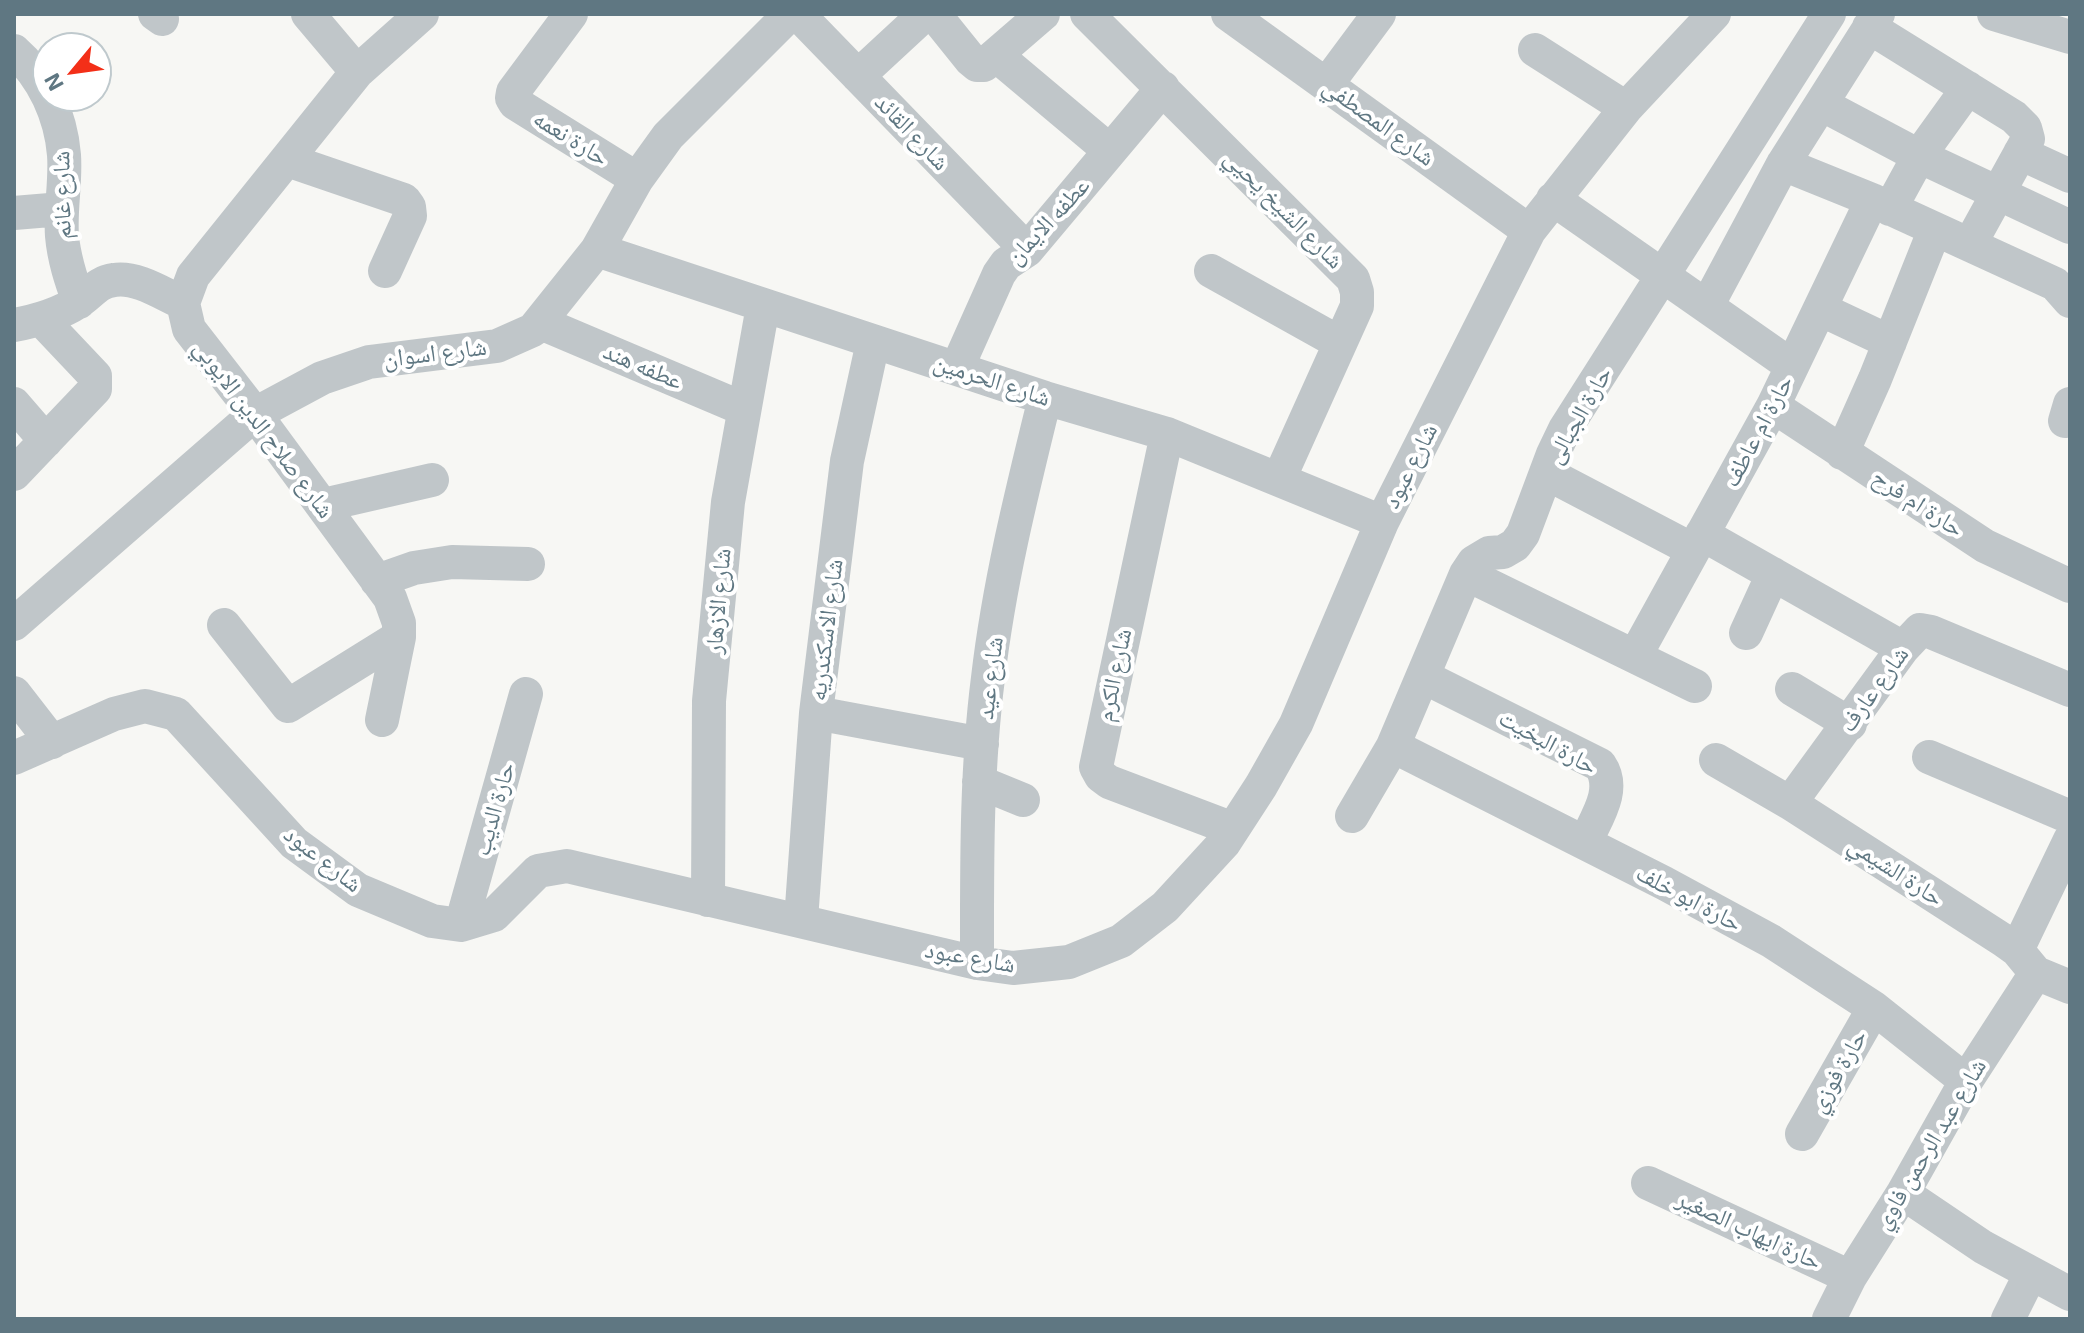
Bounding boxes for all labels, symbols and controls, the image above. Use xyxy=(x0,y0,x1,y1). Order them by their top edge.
north arrow xyxy=(32,32,112,112)
text: N xyxy=(38,69,68,96)
street label: شارع المصطفي xyxy=(1317,72,1441,172)
street label: شارع القائد xyxy=(869,88,955,176)
street label: حارة نعمه xyxy=(528,104,614,172)
street label: شارع الشيخ يحيي xyxy=(1218,143,1350,275)
street label: شارع غانم xyxy=(47,151,77,239)
street label: عطفه الايمان xyxy=(1000,171,1096,271)
street label: شارع اسوان xyxy=(382,332,488,374)
street label: شارع صلاح الدين الايوبي xyxy=(188,334,340,524)
street label: عطفه هند xyxy=(599,336,687,396)
street label: شارع الحرمين xyxy=(930,348,1054,412)
street label: حارة الجبالى xyxy=(1540,361,1618,469)
street label: حارة ام عاطف xyxy=(1717,370,1799,492)
street label: شارع عبود xyxy=(1376,419,1444,513)
street label: حارة ام فرح xyxy=(1867,463,1969,543)
street label: شارع الازهار xyxy=(699,547,737,655)
street label: شارع الاسكندريه xyxy=(803,557,849,703)
street label: شارع الكرم xyxy=(1090,626,1138,724)
street label: شارع عيد xyxy=(971,635,1009,721)
street label: شارع عارف xyxy=(1833,641,1915,737)
street label: حارة البخيت xyxy=(1494,703,1602,781)
street label: حارة الديب xyxy=(467,759,521,859)
street label: شارع عبود xyxy=(278,820,368,898)
street label: حارة الشيمي xyxy=(1843,830,1949,912)
street label: حارة ابو خلف xyxy=(1631,858,1747,938)
street label: شارع عبود xyxy=(923,935,1017,979)
street label: حارة فوزي xyxy=(1803,1024,1873,1118)
street label: شارع عبد الرحمن فاوي xyxy=(1868,1053,1992,1235)
street label: حارة ايهاب الصغير xyxy=(1672,1184,1826,1276)

